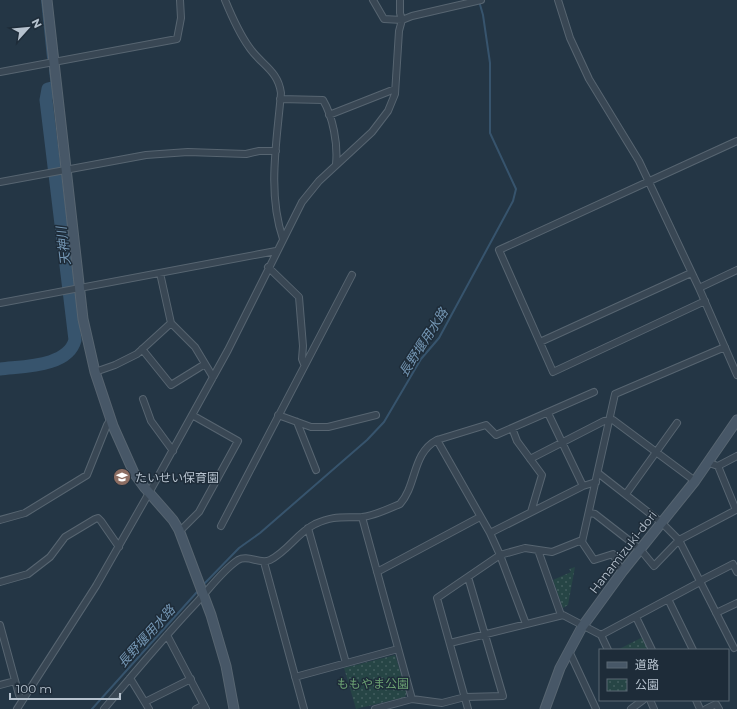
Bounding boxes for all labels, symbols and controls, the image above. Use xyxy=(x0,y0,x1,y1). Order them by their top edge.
north arrow xyxy=(8,8,48,48)
text: N xyxy=(29,16,45,31)
water label: 天神川 xyxy=(52,224,73,266)
water label: 長野堰用水路 xyxy=(395,304,451,379)
school or university icon: たいせい保育園 xyxy=(112,467,132,487)
place label: たいせい保育園 xyxy=(135,470,219,485)
street label: Hanamizuki-dori xyxy=(586,508,660,596)
water label: 長野堰用水路 xyxy=(114,601,179,670)
legend xyxy=(599,649,729,701)
text: 道路 xyxy=(635,657,659,672)
scale bar xyxy=(10,675,120,701)
park label: ももやま公園 xyxy=(337,676,409,691)
text: 公園 xyxy=(635,677,659,692)
text: 100 m xyxy=(16,681,52,696)

